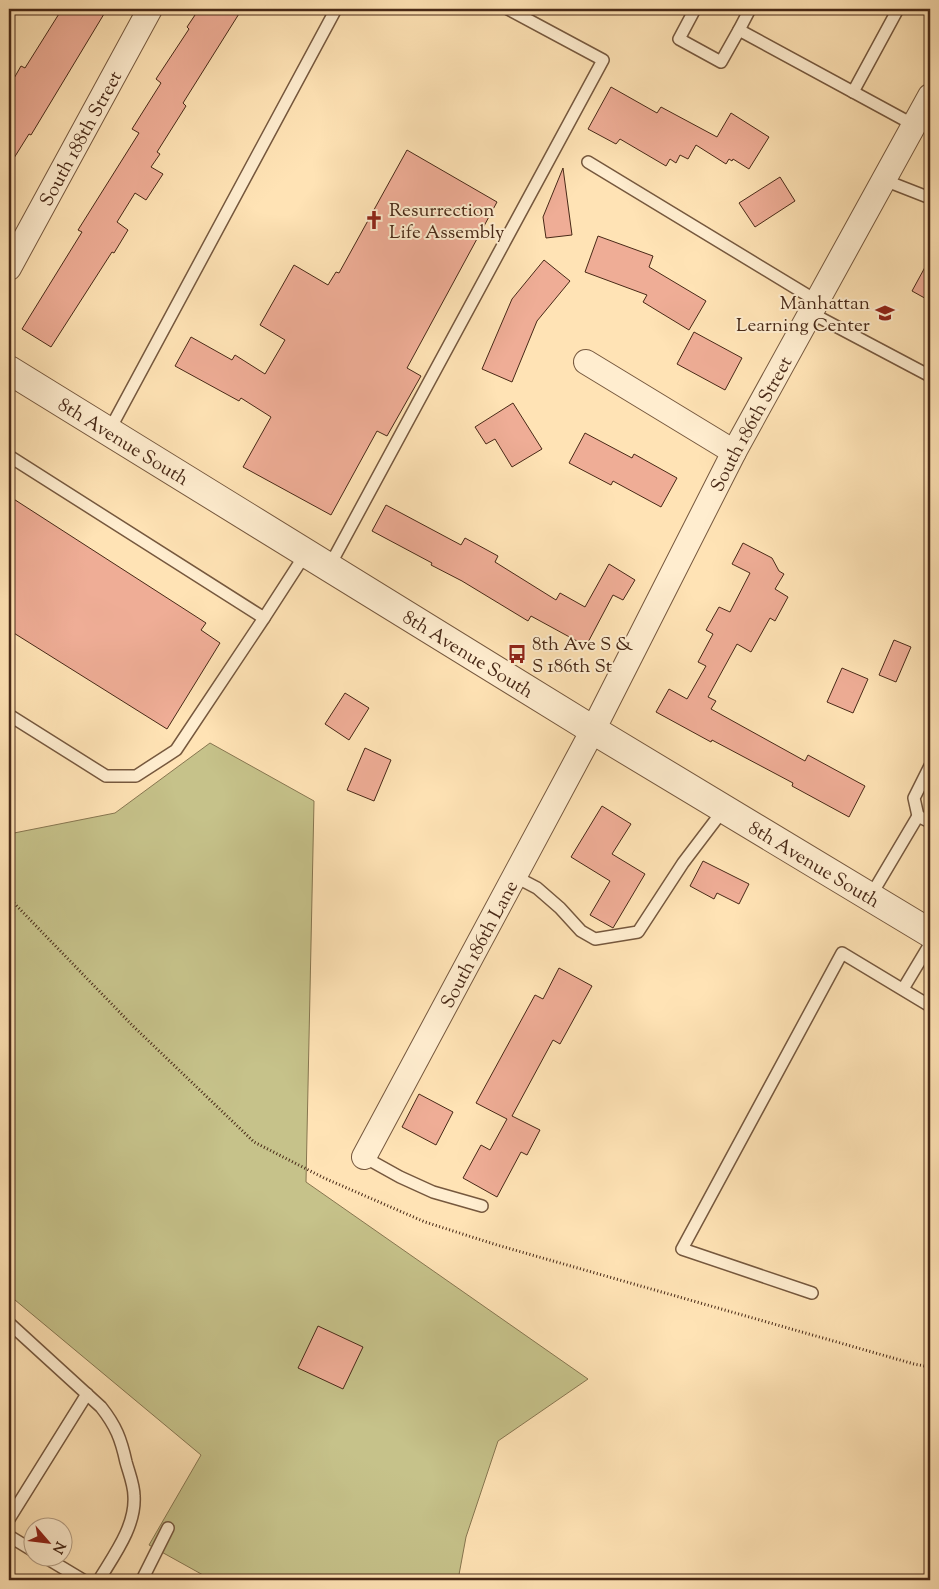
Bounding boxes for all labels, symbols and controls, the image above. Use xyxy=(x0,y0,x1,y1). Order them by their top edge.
street label: South 188th Street xyxy=(34,66,130,212)
place label: Resurrection Life Assembly xyxy=(389,198,505,247)
church icon: Resurrection Life Assembly xyxy=(363,209,385,231)
place label: Manhattan Learning Center xyxy=(736,291,870,340)
school or university icon: Manhattan Learning Center xyxy=(874,302,896,324)
street label: South 186th Street xyxy=(705,352,800,497)
street label: 8th Avenue South xyxy=(52,392,193,494)
street label: 8th Avenue South xyxy=(397,605,538,706)
place label: 8th Ave S & S 186th St xyxy=(532,632,633,681)
bus stop icon: 8th Ave S & S 186th St xyxy=(506,643,528,665)
street label: 8th Avenue South xyxy=(743,816,884,916)
street label: South 186th Lane xyxy=(435,876,526,1014)
north arrow xyxy=(22,1516,72,1566)
text: N xyxy=(46,1538,69,1557)

